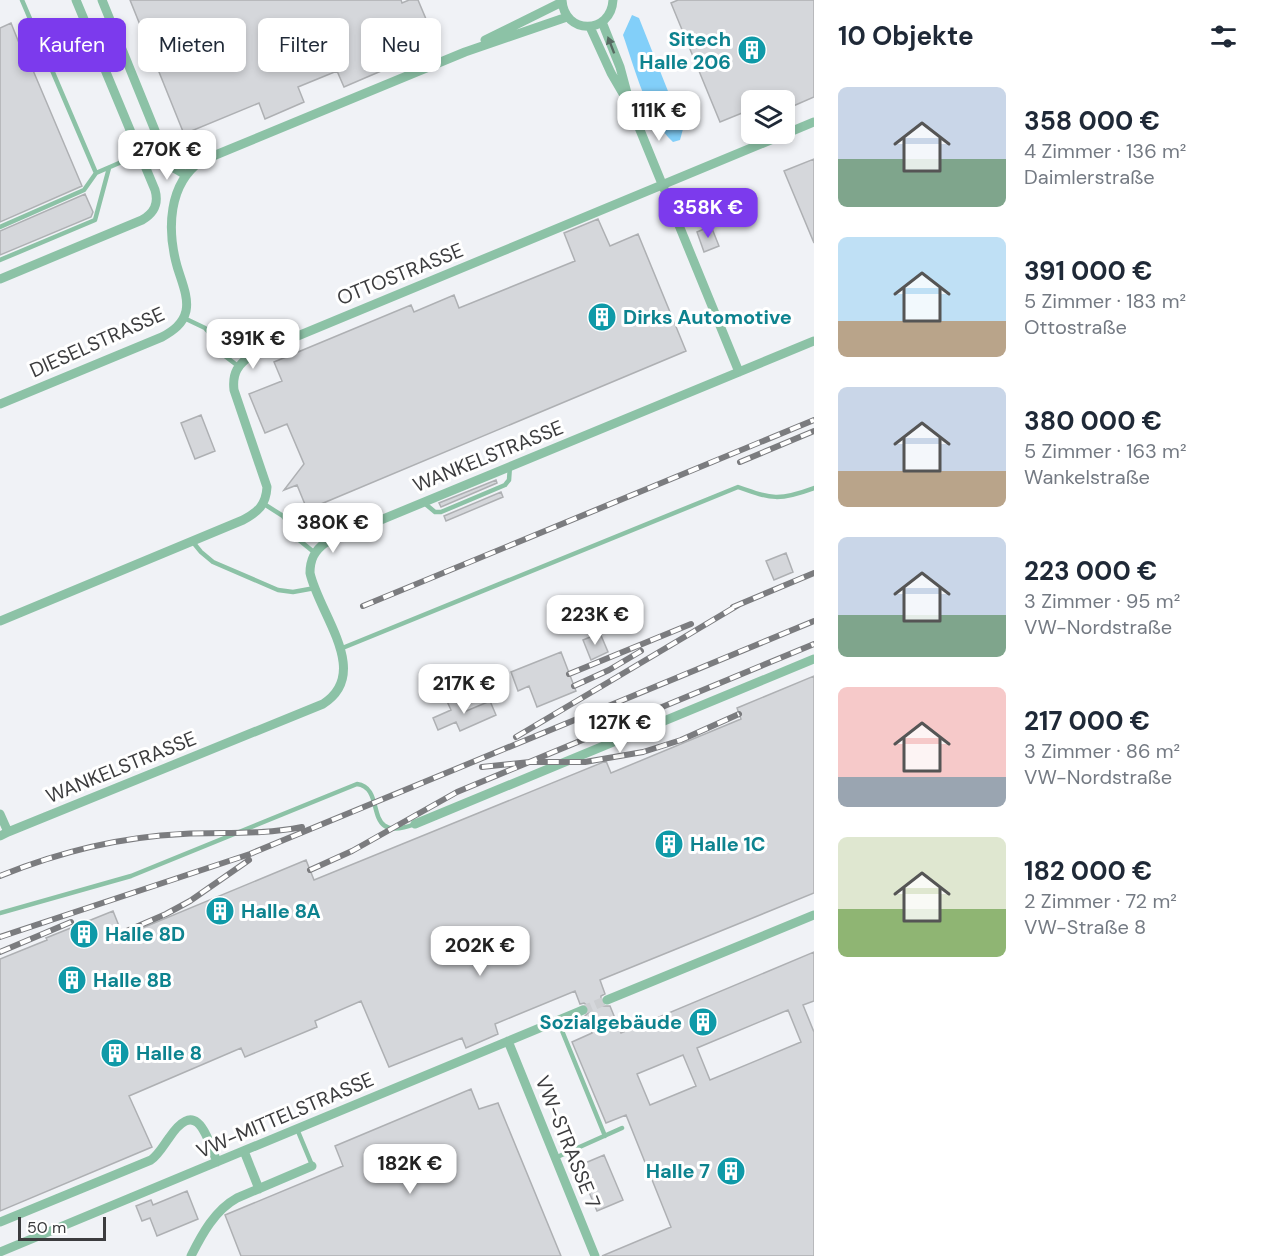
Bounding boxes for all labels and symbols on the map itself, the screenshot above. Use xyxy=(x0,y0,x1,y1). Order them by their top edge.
place label: Sitech Halle 206 xyxy=(639,26,731,75)
building icon: Sitech Halle 206 xyxy=(736,34,768,66)
one-way arrow xyxy=(606,36,616,54)
pin: 111K € xyxy=(610,91,708,142)
pin: 270K € xyxy=(118,130,216,181)
pin: 358K € xyxy=(659,188,757,239)
street label: OTTOSTRASSE xyxy=(333,237,467,311)
street label: DIESELSTRASSE xyxy=(26,301,168,383)
building icon: Dirks Automotive xyxy=(586,301,618,333)
place label: Dirks Automotive xyxy=(623,304,792,330)
pin: 391K € xyxy=(204,319,302,370)
street label: WANKELSTRASSE xyxy=(409,414,567,498)
pin: 380K € xyxy=(284,503,382,554)
pin: 223K € xyxy=(546,595,644,646)
pin: 217K € xyxy=(415,664,513,715)
pin: 127K € xyxy=(571,703,669,754)
street label: WANKELSTRASSE xyxy=(42,725,200,809)
building icon: Halle 1C xyxy=(653,828,685,860)
place label: Halle 1C xyxy=(690,831,765,857)
building icon: Halle 8A xyxy=(204,895,236,927)
place label: Halle 8A xyxy=(241,898,321,924)
building icon: Halle 8D xyxy=(68,918,100,950)
place label: Halle 8D xyxy=(105,921,185,947)
pin: 202K € xyxy=(431,926,529,977)
building icon: Halle 8B xyxy=(56,964,88,996)
place label: Halle 8B xyxy=(93,967,172,993)
building icon: Sozialgebäude xyxy=(687,1006,719,1038)
place label: Sozialgebäude xyxy=(540,1009,682,1035)
building icon: Halle 8 xyxy=(99,1037,131,1069)
place label: Halle 8 xyxy=(136,1040,202,1066)
street label: VW-MITTELSTRASSE xyxy=(192,1066,378,1164)
street label: VW-STRASSE 7 xyxy=(530,1072,606,1212)
pin: 182K € xyxy=(361,1144,459,1195)
building icon: Halle 7 xyxy=(715,1155,747,1187)
place label: Halle 7 xyxy=(646,1158,710,1184)
scale bar xyxy=(18,1214,106,1242)

